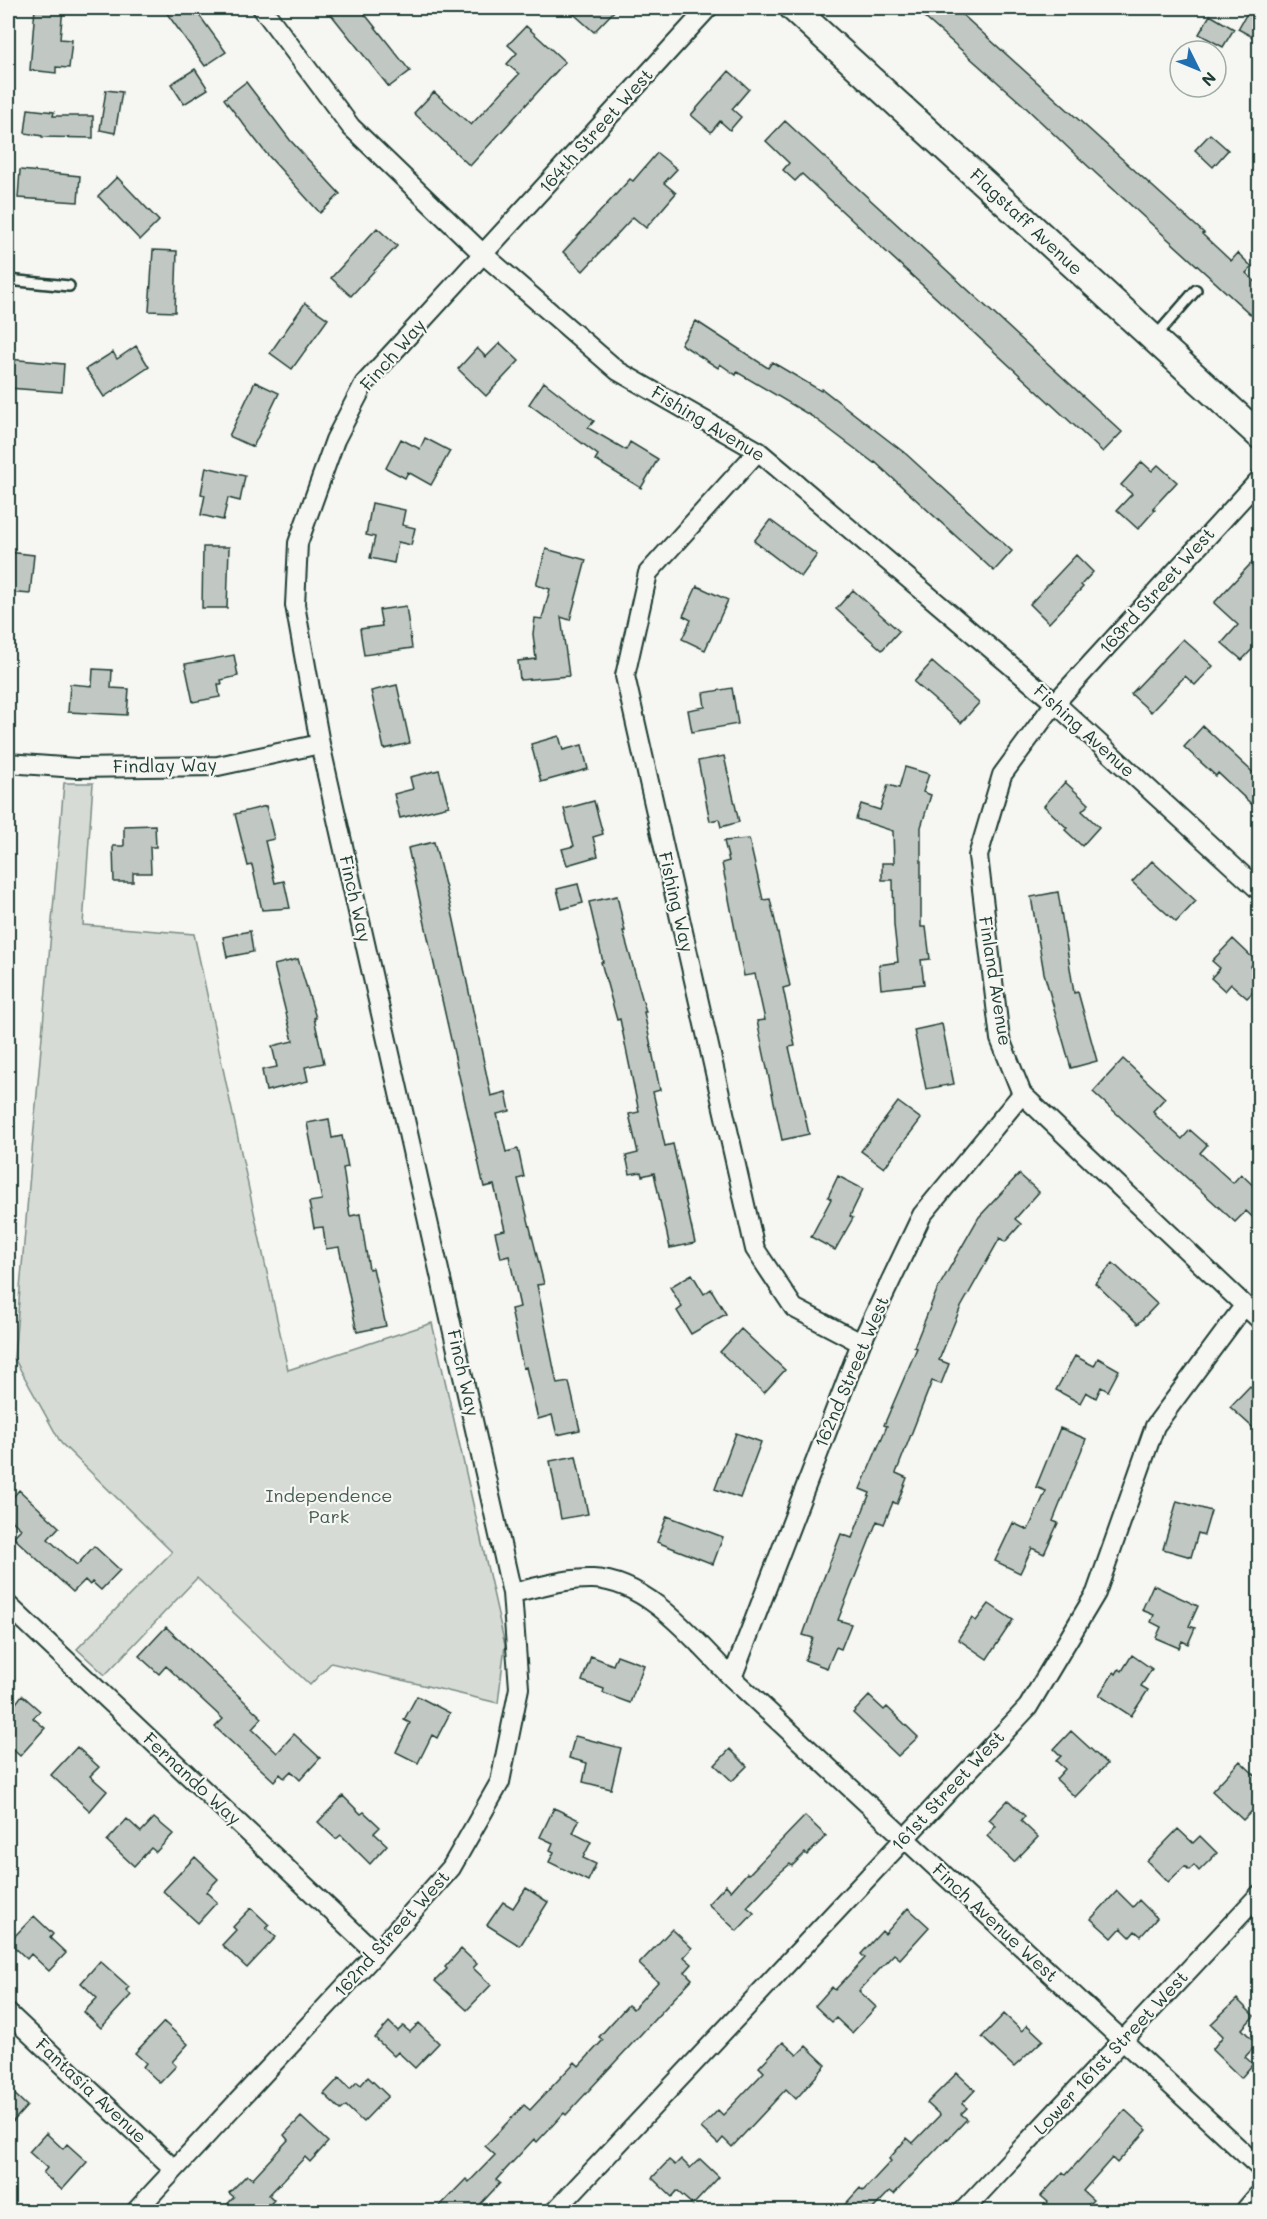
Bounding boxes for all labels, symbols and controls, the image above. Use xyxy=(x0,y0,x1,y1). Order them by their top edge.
north arrow xyxy=(1168,39,1228,99)
street label: 164th Street West xyxy=(533,63,658,198)
text: N xyxy=(1198,68,1221,91)
street label: Flagstaff Avenue xyxy=(965,163,1088,280)
street label: Finch Way xyxy=(354,313,430,396)
street label: Fishing Avenue xyxy=(647,380,770,467)
street label: 163rd Street West xyxy=(1093,522,1219,659)
street label: Fishing Avenue xyxy=(1029,678,1140,782)
street label: Findlay Way xyxy=(113,752,217,778)
street label: Fishing Way xyxy=(654,849,700,954)
street label: Finch Way xyxy=(334,853,378,945)
street label: Finland Avenue xyxy=(974,914,1018,1047)
street label: 162nd Street West xyxy=(808,1292,894,1451)
street label: Finch Way xyxy=(442,1327,486,1419)
park label: Independence Park xyxy=(266,1483,392,1528)
street label: 161st Street West xyxy=(885,1725,1009,1856)
street label: Fernando Way xyxy=(139,1727,247,1830)
street label: Finch Avenue West xyxy=(928,1858,1064,1987)
street label: 162nd Street West xyxy=(328,1865,455,2002)
street label: Lower 161st Street West xyxy=(1028,1965,1193,2140)
street label: Fantasia Avenue xyxy=(31,2032,152,2148)

